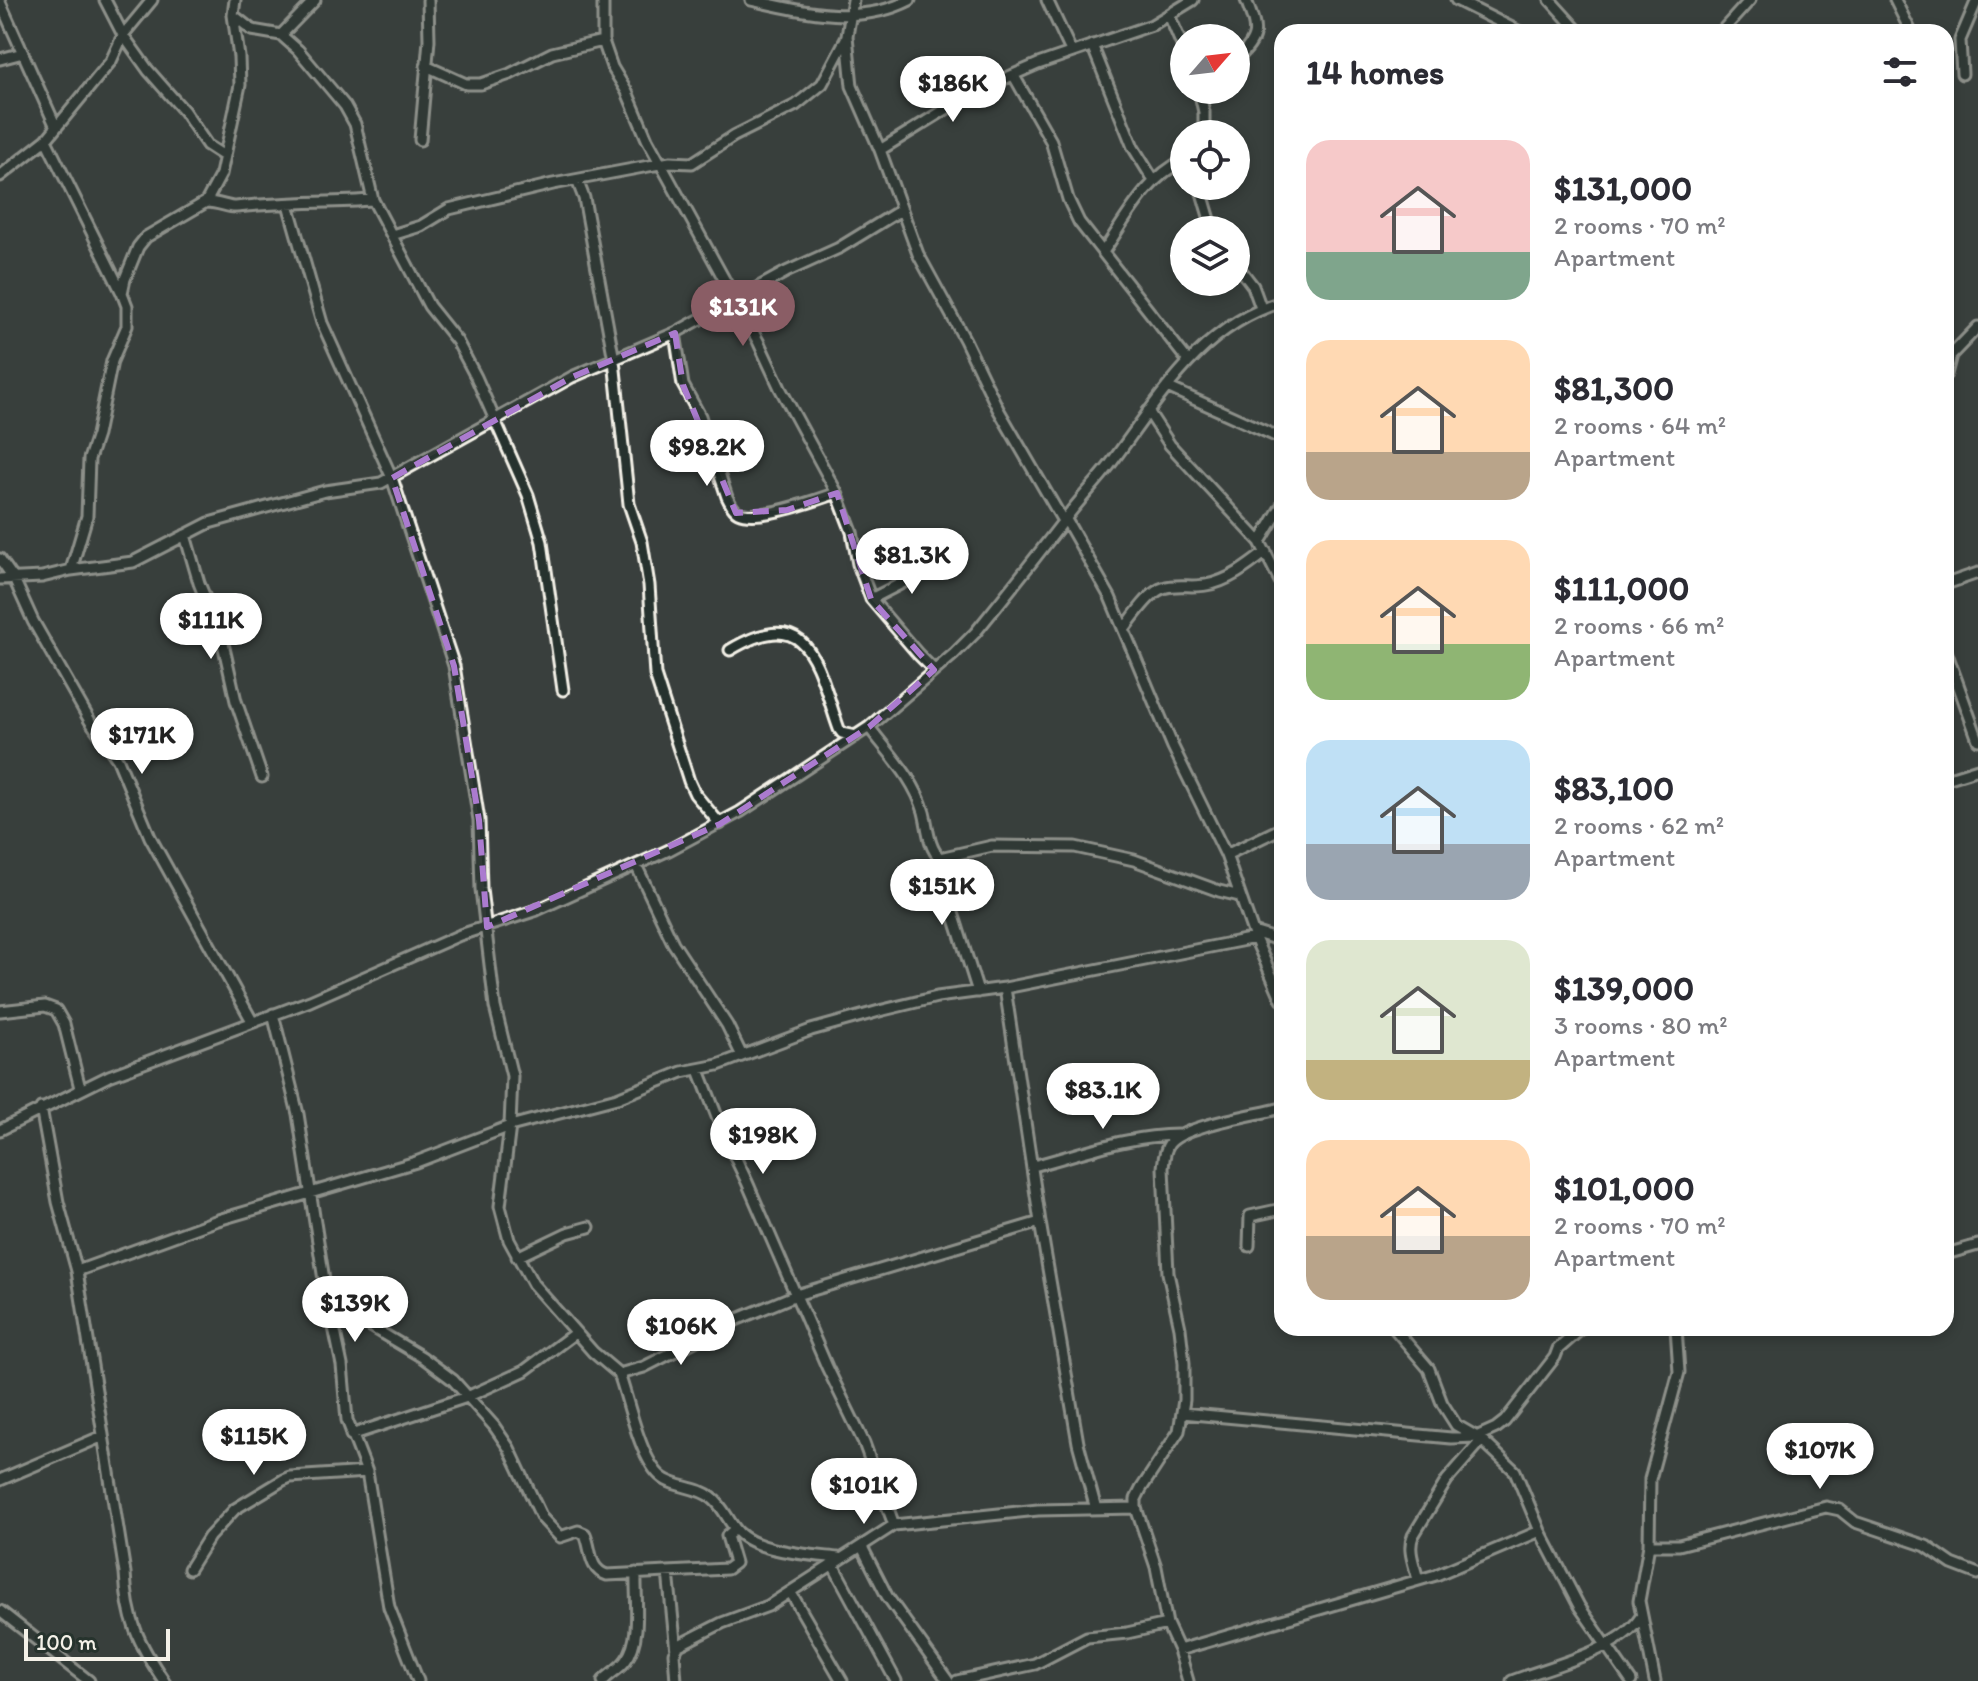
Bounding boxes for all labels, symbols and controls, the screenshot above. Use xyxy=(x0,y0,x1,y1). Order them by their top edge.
north arrow xyxy=(1170,24,1250,104)
map controls xyxy=(1170,24,1250,296)
icon: filters xyxy=(1878,50,1922,94)
text: 14 homes xyxy=(1306,52,1444,93)
pin: $186K xyxy=(897,56,1009,124)
text: $186K xyxy=(918,66,988,98)
button: locate xyxy=(1170,120,1250,200)
text: $131,000 xyxy=(1554,168,1692,209)
icon: home xyxy=(1370,172,1466,268)
text: 2 rooms · 70 m² xyxy=(1554,209,1726,241)
button: layers xyxy=(1170,216,1250,296)
text: Apartment xyxy=(1554,241,1675,273)
pin: $131K xyxy=(687,280,799,348)
text: $131K xyxy=(709,290,777,322)
text: $81,300 xyxy=(1554,368,1674,409)
icon: home xyxy=(1370,372,1466,468)
text: 2 rooms · 64 m² xyxy=(1554,409,1726,441)
pin: $98.2K xyxy=(642,420,772,488)
text: $98.2K xyxy=(668,430,746,462)
text: Apartment xyxy=(1554,441,1675,473)
pin: $81.3K xyxy=(847,528,977,596)
text: $81.3K xyxy=(874,538,950,570)
text: $111,000 xyxy=(1554,568,1689,609)
icon: home xyxy=(1370,572,1466,668)
pin: $111K xyxy=(155,593,267,661)
text: $111K xyxy=(178,603,244,635)
text: 2 rooms · 66 m² xyxy=(1554,609,1724,641)
text: Apartment xyxy=(1554,641,1675,673)
pin: $171K xyxy=(86,708,198,776)
text: $171K xyxy=(109,718,175,750)
text: $83,100 xyxy=(1554,768,1674,809)
icon: home xyxy=(1370,772,1466,868)
text: 2 rooms · 62 m² xyxy=(1554,809,1724,841)
text: Apartment xyxy=(1554,841,1675,873)
pin: $151K xyxy=(886,859,998,927)
text: $151K xyxy=(908,869,976,901)
text: $139,000 xyxy=(1554,968,1694,1009)
icon: home xyxy=(1370,972,1466,1068)
text: 3 rooms · 80 m² xyxy=(1554,1009,1728,1041)
text: Apartment xyxy=(1554,1041,1675,1073)
pin: $83.1K xyxy=(1038,1063,1168,1131)
text: $83.1K xyxy=(1065,1073,1141,1105)
pin: $198K xyxy=(707,1108,819,1176)
text: $198K xyxy=(728,1118,798,1150)
text: $101,000 xyxy=(1554,1168,1695,1209)
icon: home xyxy=(1370,1172,1466,1268)
text: 2 rooms · 70 m² xyxy=(1554,1209,1726,1241)
text: Apartment xyxy=(1554,1241,1675,1273)
pin: $139K xyxy=(299,1276,411,1344)
text: $139K xyxy=(320,1286,390,1318)
pin: $106K xyxy=(625,1299,737,1367)
text: $106K xyxy=(645,1309,717,1341)
pin: $115K xyxy=(198,1409,310,1477)
text: $115K xyxy=(220,1419,288,1451)
pin: $107K xyxy=(1764,1423,1876,1491)
text: $107K xyxy=(1785,1433,1855,1465)
pin: $101K xyxy=(808,1458,920,1526)
text: $101K xyxy=(829,1468,899,1500)
scale bar xyxy=(24,1625,170,1661)
text: 100 m xyxy=(36,1629,97,1656)

